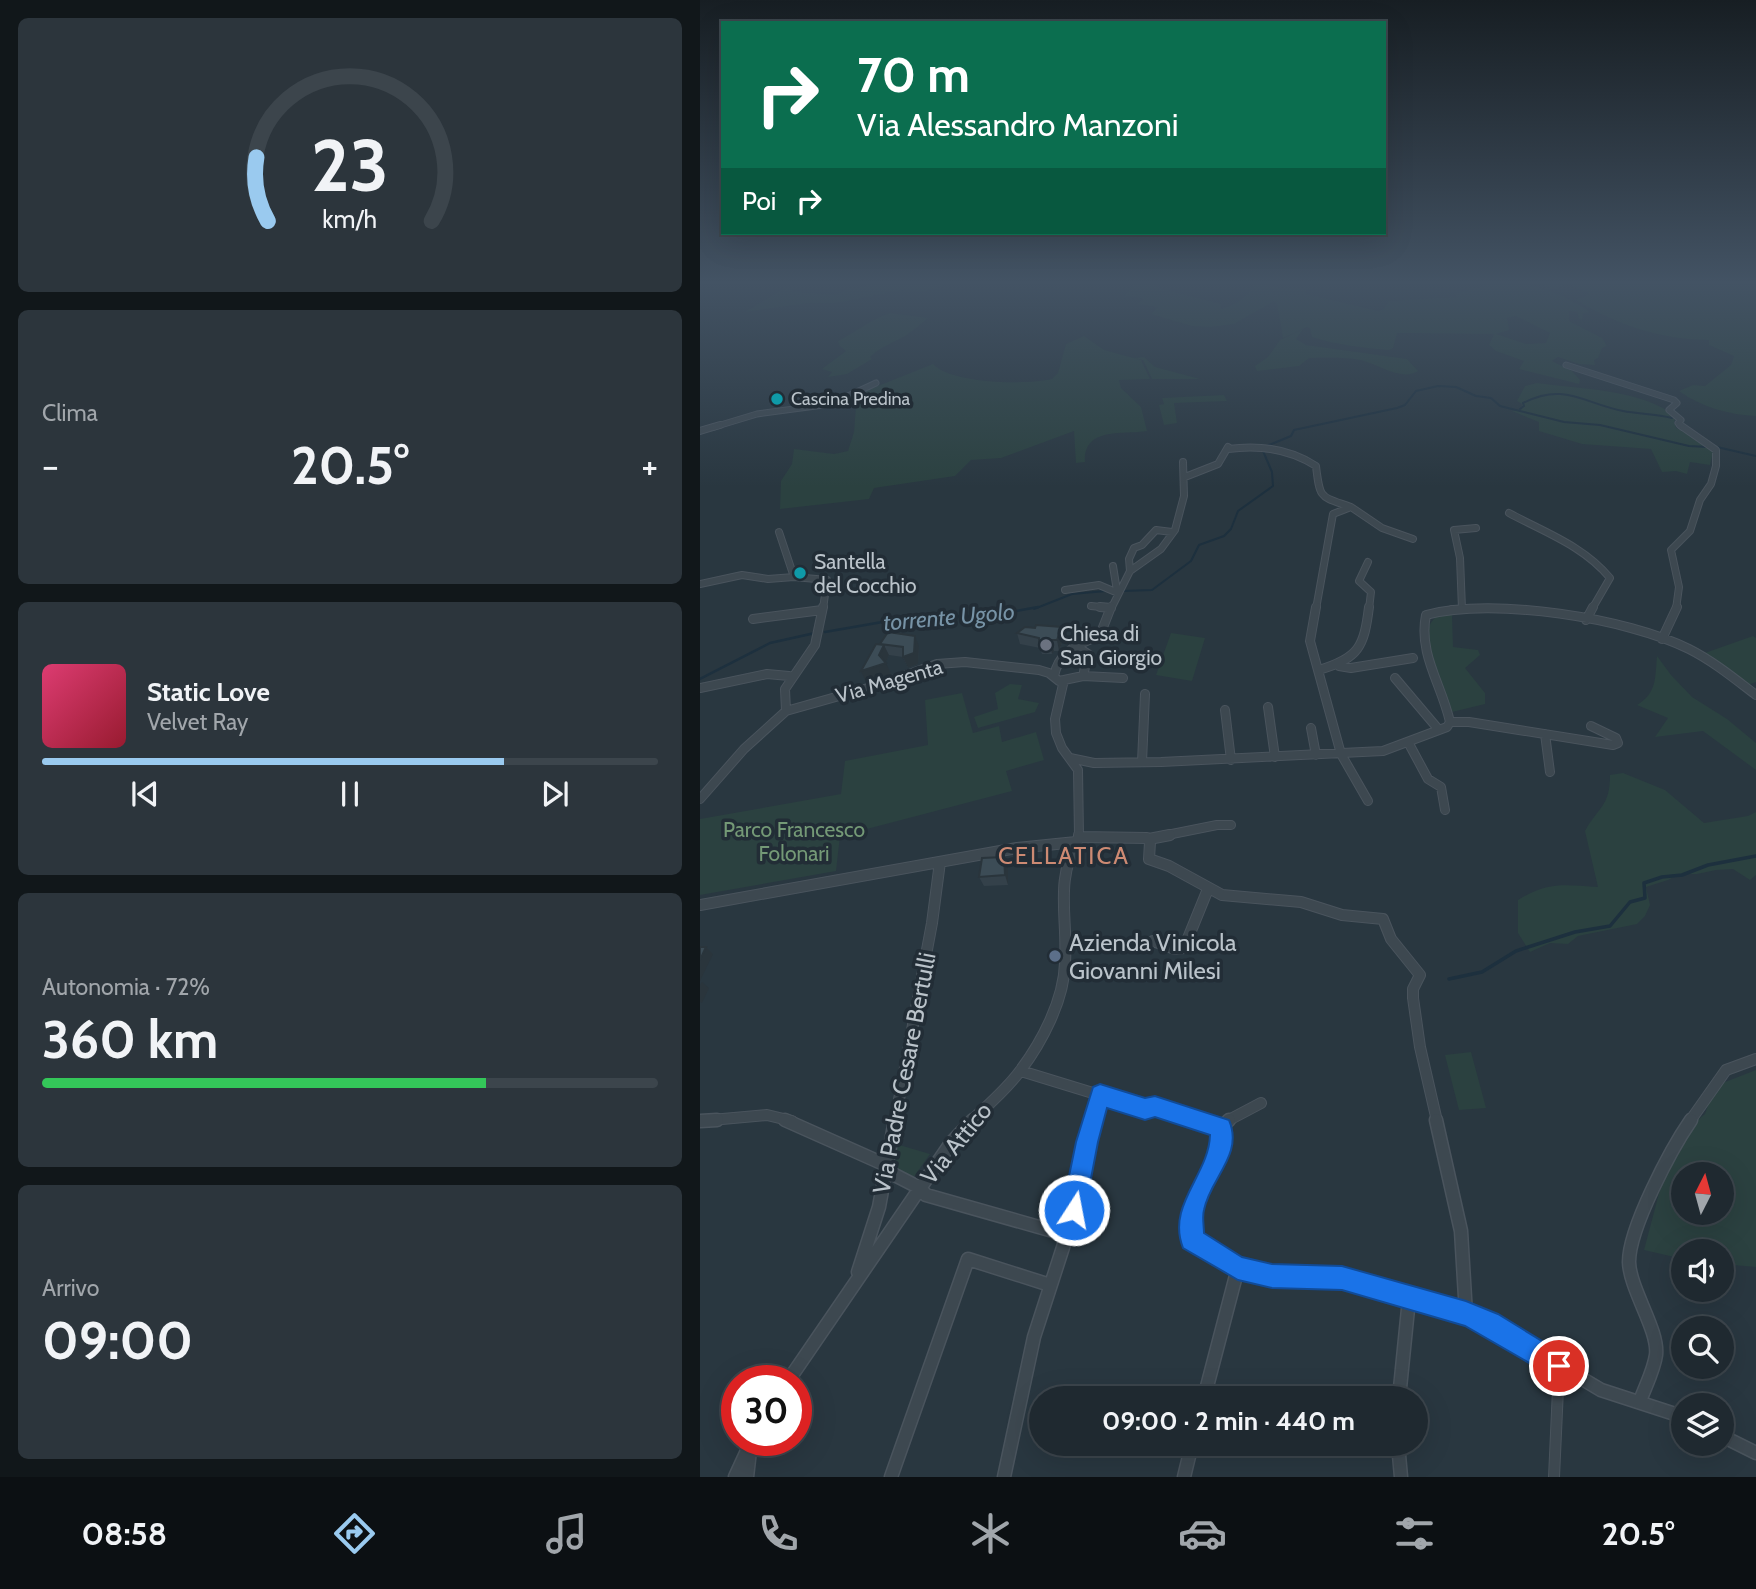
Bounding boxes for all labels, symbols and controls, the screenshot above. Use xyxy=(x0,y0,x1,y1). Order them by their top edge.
text: 70 m xyxy=(857,45,970,104)
icon: right xyxy=(742,49,833,140)
text: Via Alessandro Manzoni xyxy=(857,105,1179,144)
text: 23 xyxy=(311,121,389,209)
icon: right xyxy=(790,182,828,220)
text: Poi xyxy=(742,185,776,217)
text: km/h xyxy=(323,204,377,234)
place label: Cascina Predina xyxy=(791,388,911,410)
marker: Cascina Predina xyxy=(769,391,785,407)
text: Clima xyxy=(42,399,98,427)
text: 20.5° xyxy=(291,434,409,497)
text: − xyxy=(42,442,59,489)
text: + xyxy=(641,442,658,489)
place label: Santella del Cocchio xyxy=(814,549,917,598)
marker: Santella del Cocchio xyxy=(792,565,808,581)
water label: torrente Ugolo xyxy=(882,597,1016,637)
place label: Chiesa di San Giorgio xyxy=(1060,621,1162,670)
marker: Chiesa di San Giorgio xyxy=(1038,637,1054,653)
street label: Via Magenta xyxy=(833,654,945,708)
text: Static Love xyxy=(147,676,270,708)
text: Velvet Ray xyxy=(147,708,248,736)
icon: previous xyxy=(126,775,164,813)
icon: pause xyxy=(331,775,369,813)
icon: next xyxy=(536,775,574,813)
park label: Parco Francesco Folonari xyxy=(723,817,865,866)
district label: CELLATICA xyxy=(998,841,1130,870)
place label: Azienda Vinicola Giovanni Milesi xyxy=(1069,928,1237,985)
marker: Azienda Vinicola Giovanni Milesi xyxy=(1047,948,1063,964)
street label: Via Padre Cesare Bertulli xyxy=(866,950,942,1196)
text: Autonomia · 72% xyxy=(42,973,210,1001)
text: 360 km xyxy=(42,1008,218,1071)
street label: Via Attico xyxy=(914,1096,998,1190)
north arrow xyxy=(1671,1162,1734,1225)
map controls xyxy=(1671,1162,1734,1456)
position arrow xyxy=(1037,1173,1111,1247)
button: sound xyxy=(1671,1239,1734,1302)
text: Arrivo xyxy=(42,1274,99,1302)
text: 09:00 xyxy=(42,1309,193,1372)
button: search xyxy=(1671,1316,1734,1379)
pin xyxy=(1529,1336,1589,1396)
icon: arrive xyxy=(1540,1347,1578,1385)
speed limit sign: 30 xyxy=(721,1365,812,1456)
button: layers xyxy=(1671,1393,1734,1456)
text: 09:00 · 2 min · 440 m xyxy=(1102,1405,1355,1437)
icon: directions xyxy=(330,1509,379,1558)
icon: music xyxy=(542,1509,591,1558)
icon: phone xyxy=(754,1509,803,1558)
icon: climate xyxy=(966,1509,1015,1558)
icon: car xyxy=(1178,1509,1227,1558)
icon: filters xyxy=(1390,1509,1439,1558)
text: 08:58 xyxy=(81,1514,167,1553)
text: 20.5° xyxy=(1602,1514,1674,1553)

